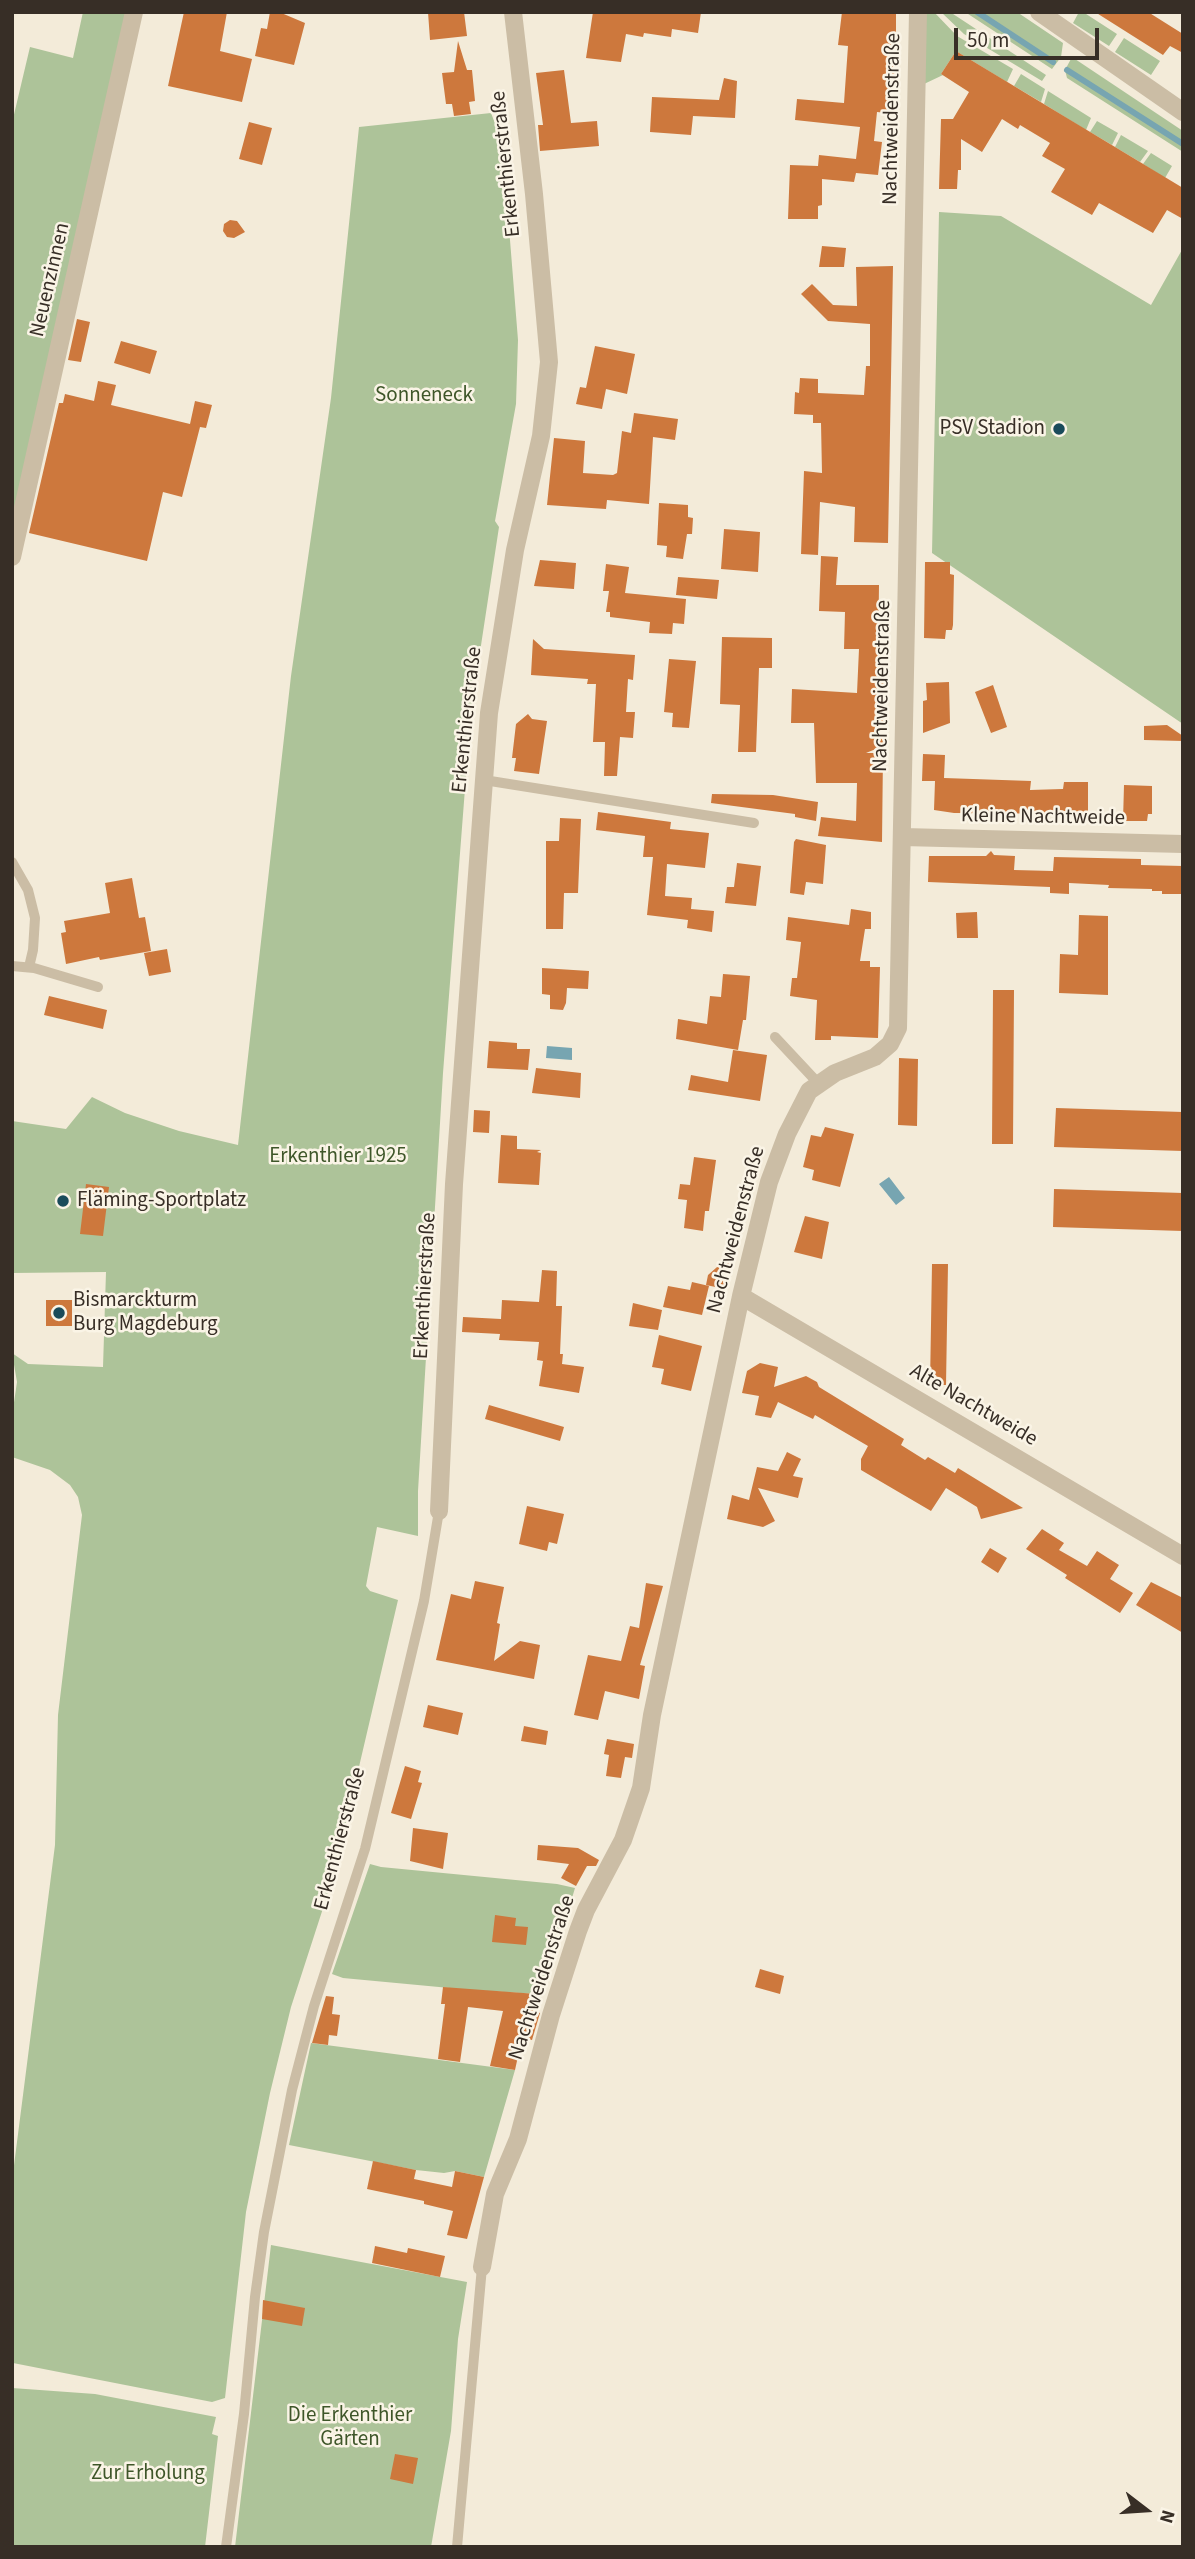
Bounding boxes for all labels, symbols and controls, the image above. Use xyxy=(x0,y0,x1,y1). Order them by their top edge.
scale bar xyxy=(957,14,1102,58)
text: 50 m xyxy=(967,25,1009,55)
street label: Nachtweidenstraße xyxy=(879,33,907,205)
street label: Erkenthierstraße xyxy=(487,90,527,238)
street label: Neuenzinnen xyxy=(26,221,76,339)
park label: Sonneneck xyxy=(375,383,473,409)
place label: PSV Stadion xyxy=(939,416,1045,442)
marker: PSV Stadion xyxy=(1051,421,1067,437)
street label: Nachtweidenstraße xyxy=(869,600,897,772)
street label: Erkenthierstraße xyxy=(448,646,488,794)
street label: Kleine Nachtweide xyxy=(961,804,1125,832)
park label: Erkenthier 1925 xyxy=(269,1144,407,1170)
street label: Nachtweidenstraße xyxy=(703,1144,771,1316)
place label: Fläming-Sportplatz xyxy=(77,1188,246,1214)
marker: Fläming-Sportplatz xyxy=(55,1193,71,1209)
street label: Erkenthierstraße xyxy=(410,1212,442,1360)
place label: Bismarckturm Burg Magdeburg xyxy=(73,1288,218,1338)
marker: Bismarckturm Burg Magdeburg xyxy=(51,1305,67,1321)
street label: Alte Nachtweide xyxy=(905,1359,1041,1453)
street label: Erkenthierstraße xyxy=(310,1765,372,1913)
street label: Nachtweidenstraße xyxy=(504,1892,582,2064)
park label: Die Erkenthier Gärten xyxy=(288,2403,412,2453)
park label: Zur Erholung xyxy=(91,2461,205,2487)
north arrow xyxy=(1111,2475,1181,2545)
text: N xyxy=(1152,2506,1181,2526)

